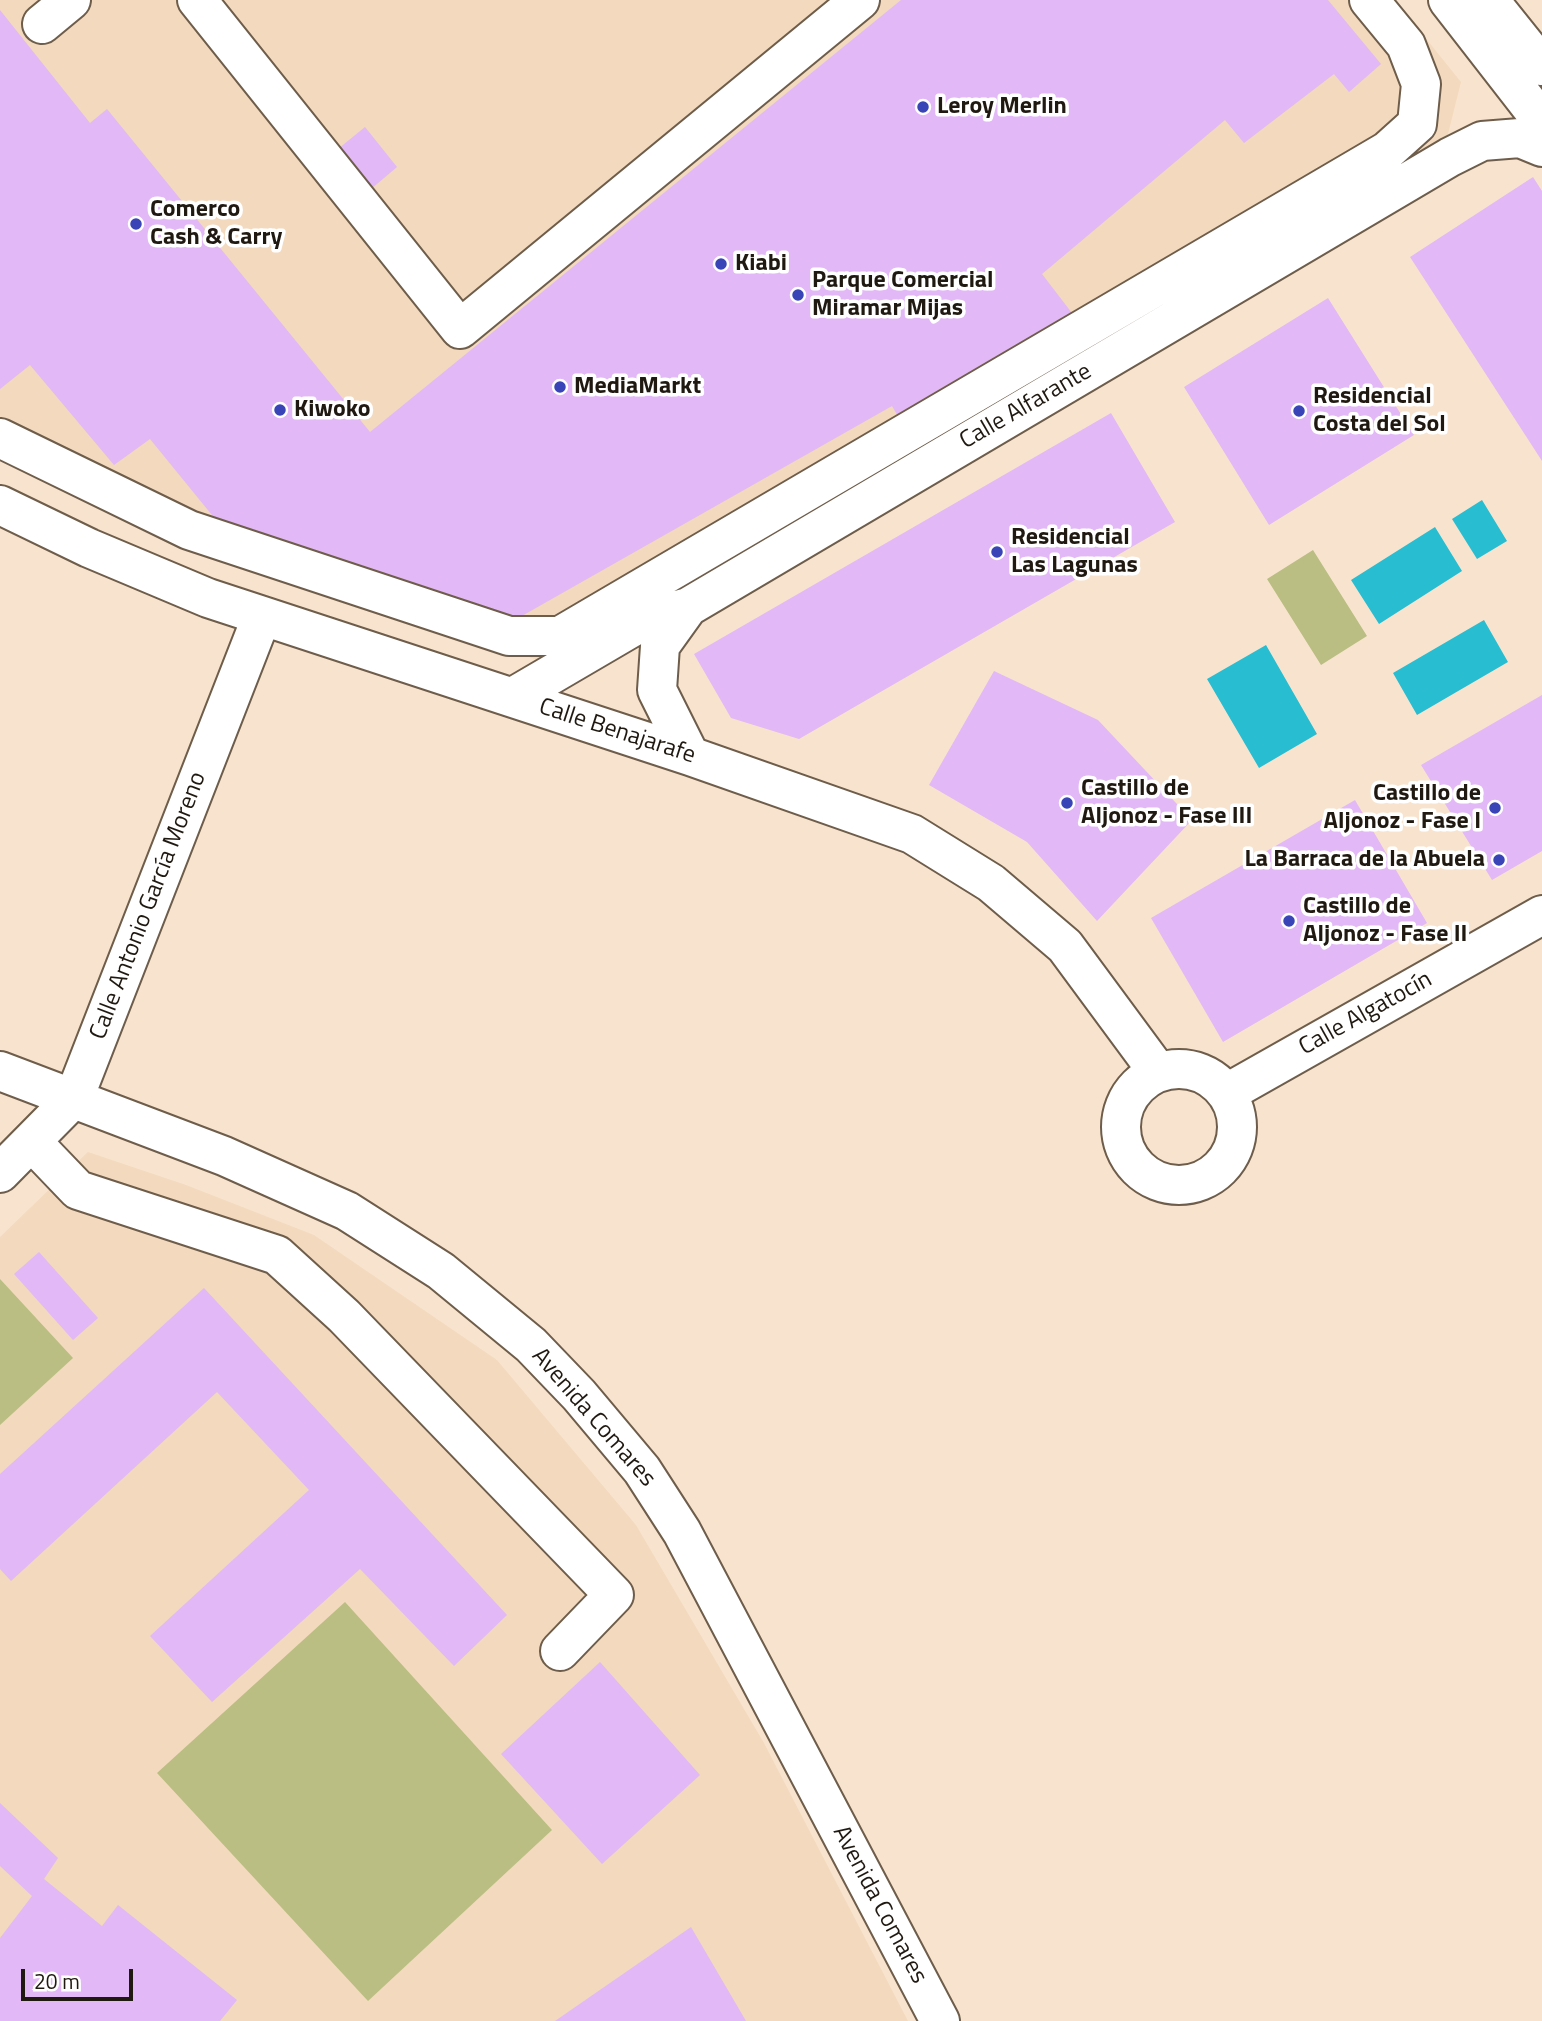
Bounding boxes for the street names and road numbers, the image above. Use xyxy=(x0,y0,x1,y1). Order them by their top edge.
street label: Calle Alfarante xyxy=(955,358,1097,456)
street label: Calle Benajarafe xyxy=(535,693,699,771)
street label: Calle Antonio García Moreno xyxy=(85,768,213,1044)
street label: Calle Algatocín xyxy=(1295,966,1437,1062)
street label: Avenida Comares xyxy=(525,1343,661,1493)
street label: Avenida Comares xyxy=(825,1821,933,1989)

